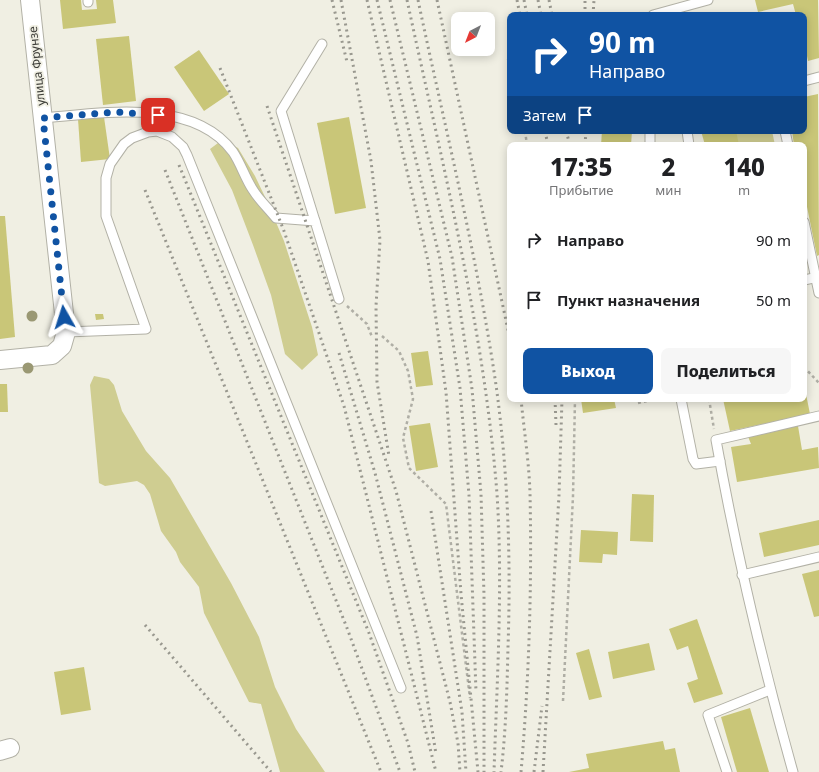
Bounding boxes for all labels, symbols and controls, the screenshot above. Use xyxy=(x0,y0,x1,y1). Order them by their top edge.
north arrow xyxy=(451,12,495,56)
map controls xyxy=(451,12,495,56)
text: 90 m xyxy=(589,23,656,61)
street label: улица Фрунзе xyxy=(24,25,49,107)
icon: right xyxy=(523,28,575,80)
text: Направо xyxy=(589,59,665,83)
pin xyxy=(141,98,175,132)
icon: arrive xyxy=(147,104,169,126)
icon: arrive xyxy=(574,104,596,126)
text: Затем xyxy=(523,105,566,125)
text: 17:35 xyxy=(550,150,612,183)
text: 2 xyxy=(661,150,675,183)
text: 140 xyxy=(723,150,765,183)
text: Прибытие xyxy=(549,181,613,199)
text: мин xyxy=(655,181,681,199)
text: m xyxy=(738,181,750,199)
icon: right xyxy=(523,229,545,251)
text: Направо xyxy=(557,230,624,250)
text: 90 m xyxy=(756,230,791,250)
icon: arrive xyxy=(523,289,545,311)
text: Пункт назначения xyxy=(557,290,700,310)
text: 50 m xyxy=(756,290,791,310)
position arrow xyxy=(43,296,85,338)
button: Выход xyxy=(523,348,653,394)
button: Поделиться xyxy=(661,348,791,394)

